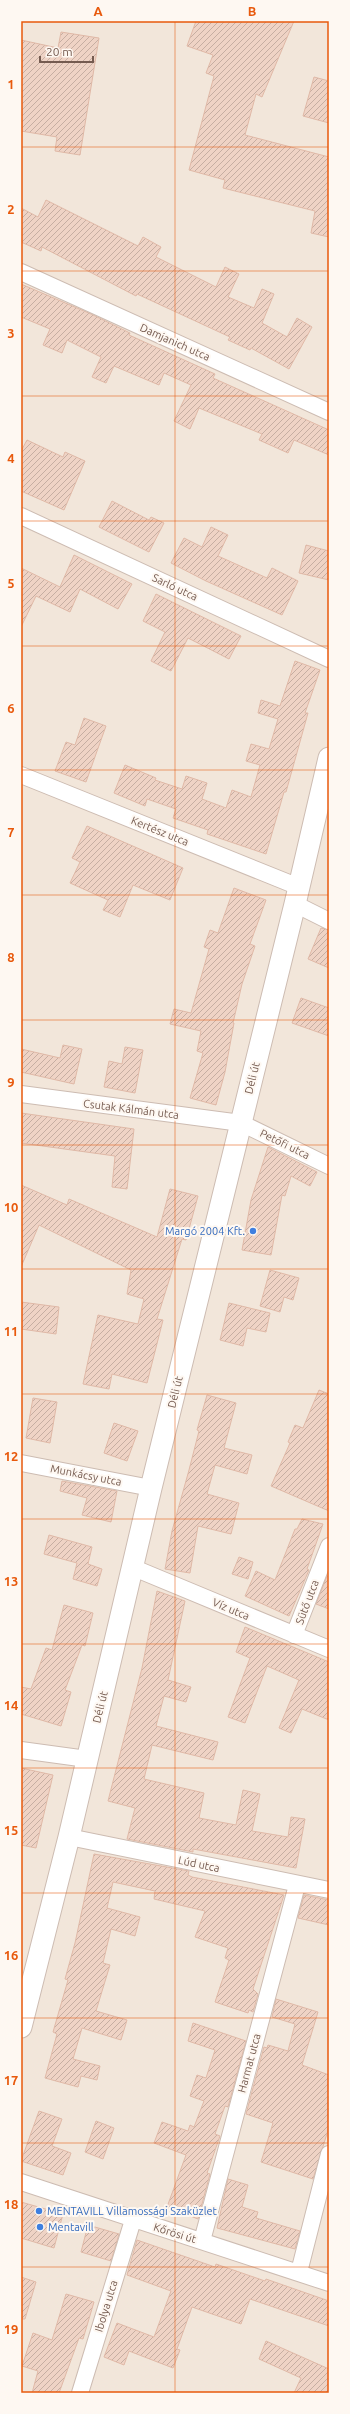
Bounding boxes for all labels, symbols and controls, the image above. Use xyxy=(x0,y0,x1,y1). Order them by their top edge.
text: A xyxy=(93,4,103,18)
text: B xyxy=(248,4,257,18)
scale bar xyxy=(40,38,93,64)
text: 20 m xyxy=(46,45,73,58)
text: 1 xyxy=(7,77,15,91)
text: 2 xyxy=(7,202,15,216)
street label: Damjanich utca xyxy=(138,321,212,363)
text: 3 xyxy=(7,326,15,340)
text: 4 xyxy=(7,451,15,465)
street label: Sarló utca xyxy=(150,571,200,603)
text: 5 xyxy=(7,576,15,590)
text: 6 xyxy=(7,701,15,715)
street label: Kertész utca xyxy=(130,814,190,848)
text: 7 xyxy=(7,825,15,839)
text: 8 xyxy=(7,950,15,964)
street label: Déli út xyxy=(242,1060,262,1095)
text: 9 xyxy=(7,1075,15,1089)
street label: Csutak Kálmán utca xyxy=(82,1097,180,1121)
street label: Petőfi utca xyxy=(258,1127,312,1161)
text: 10 xyxy=(4,1200,18,1214)
place label: Margó 2004 Kft. xyxy=(165,1225,245,1237)
marker: Margó 2004 Kft. xyxy=(248,1226,258,1236)
text: 11 xyxy=(4,1324,18,1338)
street label: Déli út xyxy=(165,1374,185,1409)
text: 12 xyxy=(4,1449,18,1463)
street label: Munkácsy utca xyxy=(49,1462,123,1488)
text: 13 xyxy=(4,1574,18,1588)
street label: Sütő utca xyxy=(293,1578,321,1626)
street label: Víz utca xyxy=(211,1596,251,1622)
street label: Déli út xyxy=(90,1689,110,1724)
text: 14 xyxy=(4,1698,18,1712)
text: 15 xyxy=(4,1823,18,1837)
street label: Lúd utca xyxy=(177,1854,221,1874)
text: 16 xyxy=(4,1948,18,1962)
street label: Harmat utca xyxy=(235,2032,263,2094)
text: 17 xyxy=(4,2073,18,2087)
text: 18 xyxy=(4,2197,18,2211)
place label: MENTAVILL Villamossági Szaküzlet xyxy=(47,2205,218,2217)
marker: MENTAVILL Villamossági Szaküzlet xyxy=(34,2206,44,2216)
place label: Mentavill xyxy=(48,2221,94,2233)
street label: Kőrösi út xyxy=(152,2221,199,2245)
marker: Mentavill xyxy=(35,2222,45,2232)
street label: Ibolya utca xyxy=(92,2279,120,2333)
text: 19 xyxy=(4,2322,18,2336)

